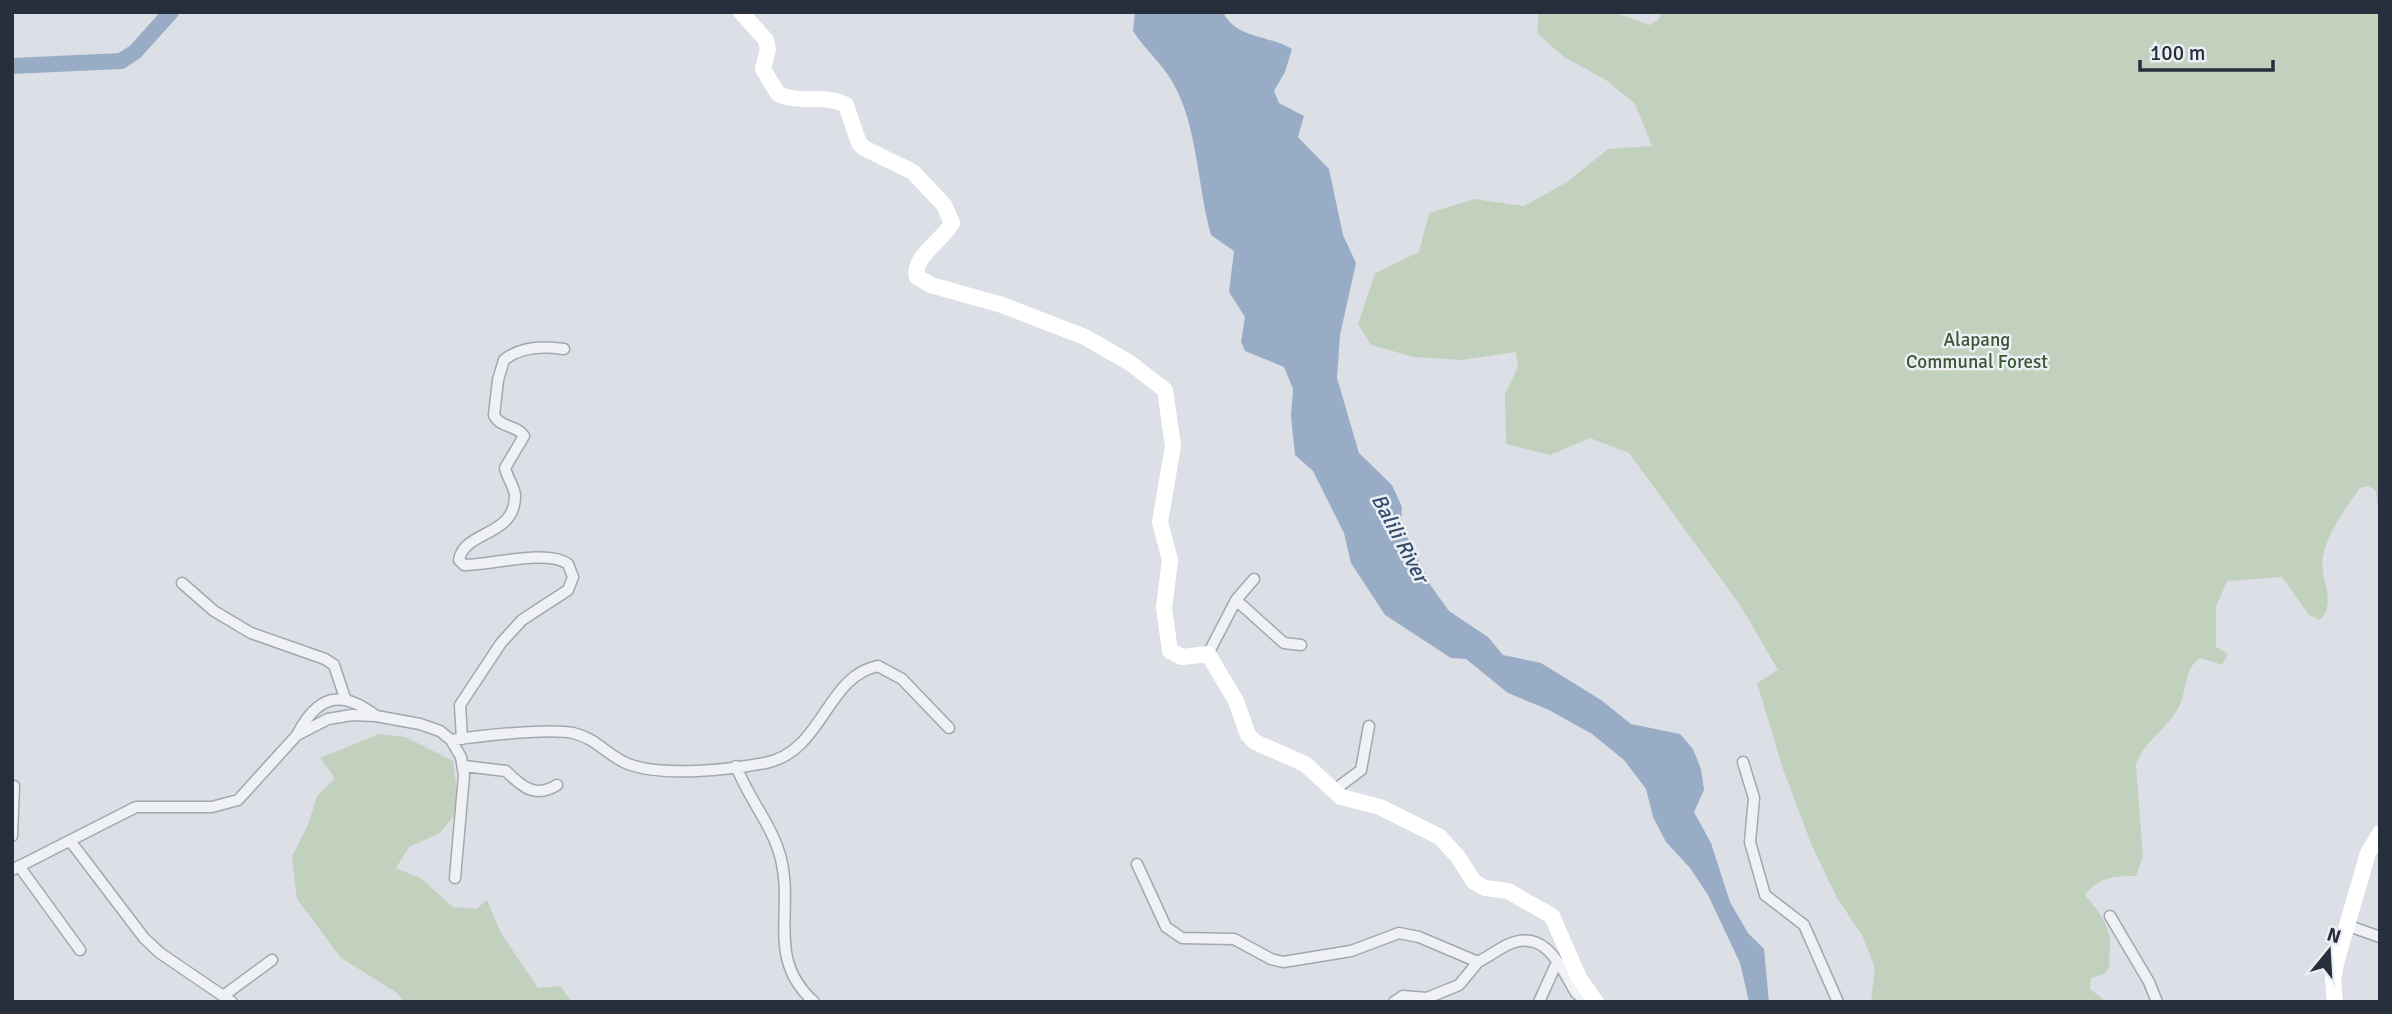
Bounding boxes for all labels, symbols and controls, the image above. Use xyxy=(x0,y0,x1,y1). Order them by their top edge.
scale bar xyxy=(2140,28,2273,72)
text: 100 m xyxy=(2150,40,2205,66)
park label: Alapang Communal Forest xyxy=(1906,328,2048,374)
water label: Balili River xyxy=(1366,489,1436,590)
north arrow xyxy=(2294,916,2364,986)
text: N xyxy=(2324,922,2344,949)

